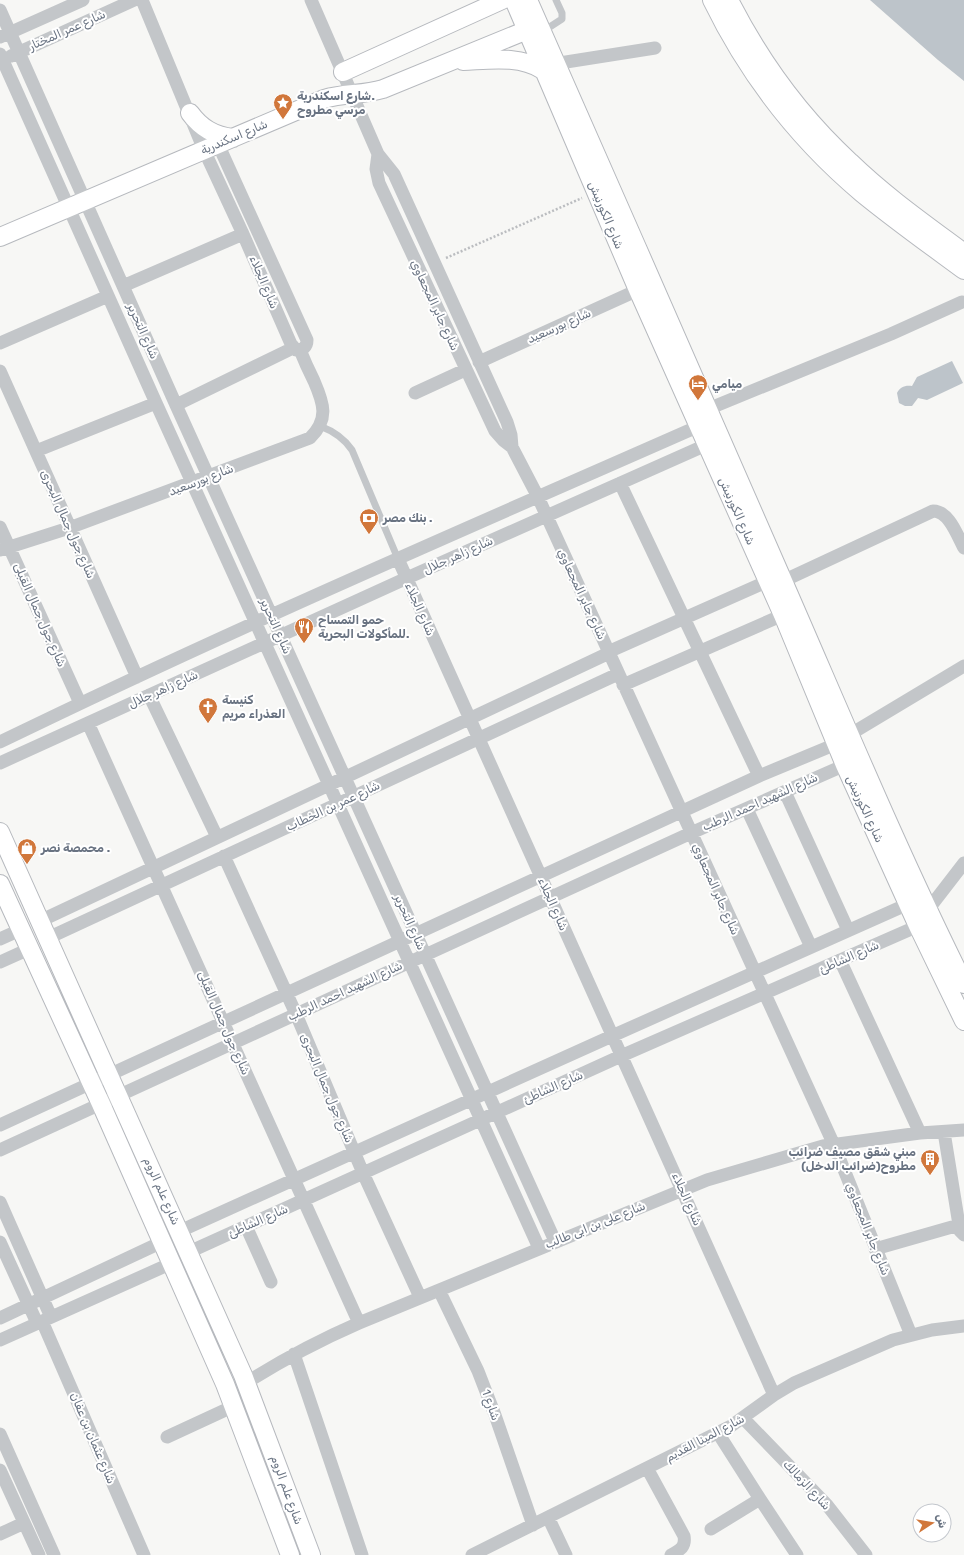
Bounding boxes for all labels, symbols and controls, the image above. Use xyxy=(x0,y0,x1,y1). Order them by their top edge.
street label: شارع عمر المختار xyxy=(26,7,108,55)
place label: شارع اسكندرية. مرسي مطروح xyxy=(297,89,375,119)
place icon: شارع اسكندرية. مرسي مطروح xyxy=(272,92,294,120)
street label: شارع اسكندرية xyxy=(198,117,270,159)
street label: شارع الكورنيش xyxy=(584,179,627,252)
street label: شارع الجلاء xyxy=(245,253,282,312)
street label: شارع جابر المجعاوي xyxy=(406,257,462,354)
street label: شارع التحرير xyxy=(122,300,162,362)
street label: شارع بورسعيد xyxy=(525,306,594,348)
hotel icon: ميامي xyxy=(687,373,709,401)
place label: ميامي xyxy=(712,377,742,393)
street label: شارع بورسعيد xyxy=(167,461,236,501)
street label: شارع جول جمال البحرى xyxy=(36,467,98,581)
street label: شارع الكورنيش xyxy=(714,475,758,548)
bank icon: بنك مصر . xyxy=(358,507,380,535)
place label: بنك مصر . xyxy=(382,511,433,525)
street label: شارع زاهر جلال xyxy=(421,533,496,578)
street label: شارع جابر المجعاوي xyxy=(553,546,609,643)
street label: شارع جول جمال القبلى xyxy=(9,561,69,670)
street label: شارع الجلاء xyxy=(400,580,438,639)
street label: شارع التحرير xyxy=(255,595,295,657)
place label: حمو التمساح للمأكولات البحرية. xyxy=(318,613,409,641)
restaurant icon: حمو التمساح للمأكولات البحرية. xyxy=(293,616,315,644)
street label: شارع زاهر جلال xyxy=(126,667,201,712)
place label: كنيسة العذراء مريم xyxy=(222,693,286,722)
church icon: كنيسة العذراء مريم xyxy=(197,696,219,724)
street label: شارع الشهيد احمد الرطب xyxy=(700,770,821,836)
street label: شارع الكورنيش xyxy=(842,773,887,846)
street label: شارع عمر بن الخطاب xyxy=(284,778,383,836)
shop icon: محمصة نصر . xyxy=(16,837,38,865)
place label: محمصة نصر . xyxy=(40,841,110,855)
street label: شارع جابر المجعاوي xyxy=(688,841,743,938)
street label: شارع الجلاء xyxy=(533,875,571,934)
street label: شارع التحرير xyxy=(389,891,429,953)
street label: شارع الشاطئ xyxy=(817,938,882,978)
street label: شارع الشهيد احمد الرطب xyxy=(285,958,405,1026)
street label: شارع جول جمال القبلى xyxy=(193,969,253,1078)
street label: شارع جول جمال البحرى xyxy=(296,1031,356,1146)
street label: شارع الشاطئ xyxy=(521,1068,586,1108)
place label: مبني شقق مصيف ضرائب مطروح(ضرائب الدخل) xyxy=(789,1145,916,1174)
building icon: مبني شقق مصيف ضرائب مطروح(ضرائب الدخل) xyxy=(919,1148,941,1176)
street label: شارع علم الروم xyxy=(139,1155,183,1228)
street label: شارع الجلاء xyxy=(667,1170,705,1229)
street label: شارع جابر المجعاوي xyxy=(841,1181,893,1278)
street label: شارع على بن ابى طالب xyxy=(543,1198,648,1253)
street label: شارع الشاطئ xyxy=(226,1202,291,1242)
street label: شارع 1 xyxy=(477,1388,503,1423)
street label: شارع عثمان بن عفان xyxy=(66,1390,119,1487)
street label: شارع المينا القديم xyxy=(663,1411,748,1466)
street label: شارع علم الروم xyxy=(266,1454,306,1527)
street label: شارع الزمالك xyxy=(779,1457,834,1514)
north arrow xyxy=(912,1503,952,1543)
text: ش xyxy=(933,1513,949,1529)

